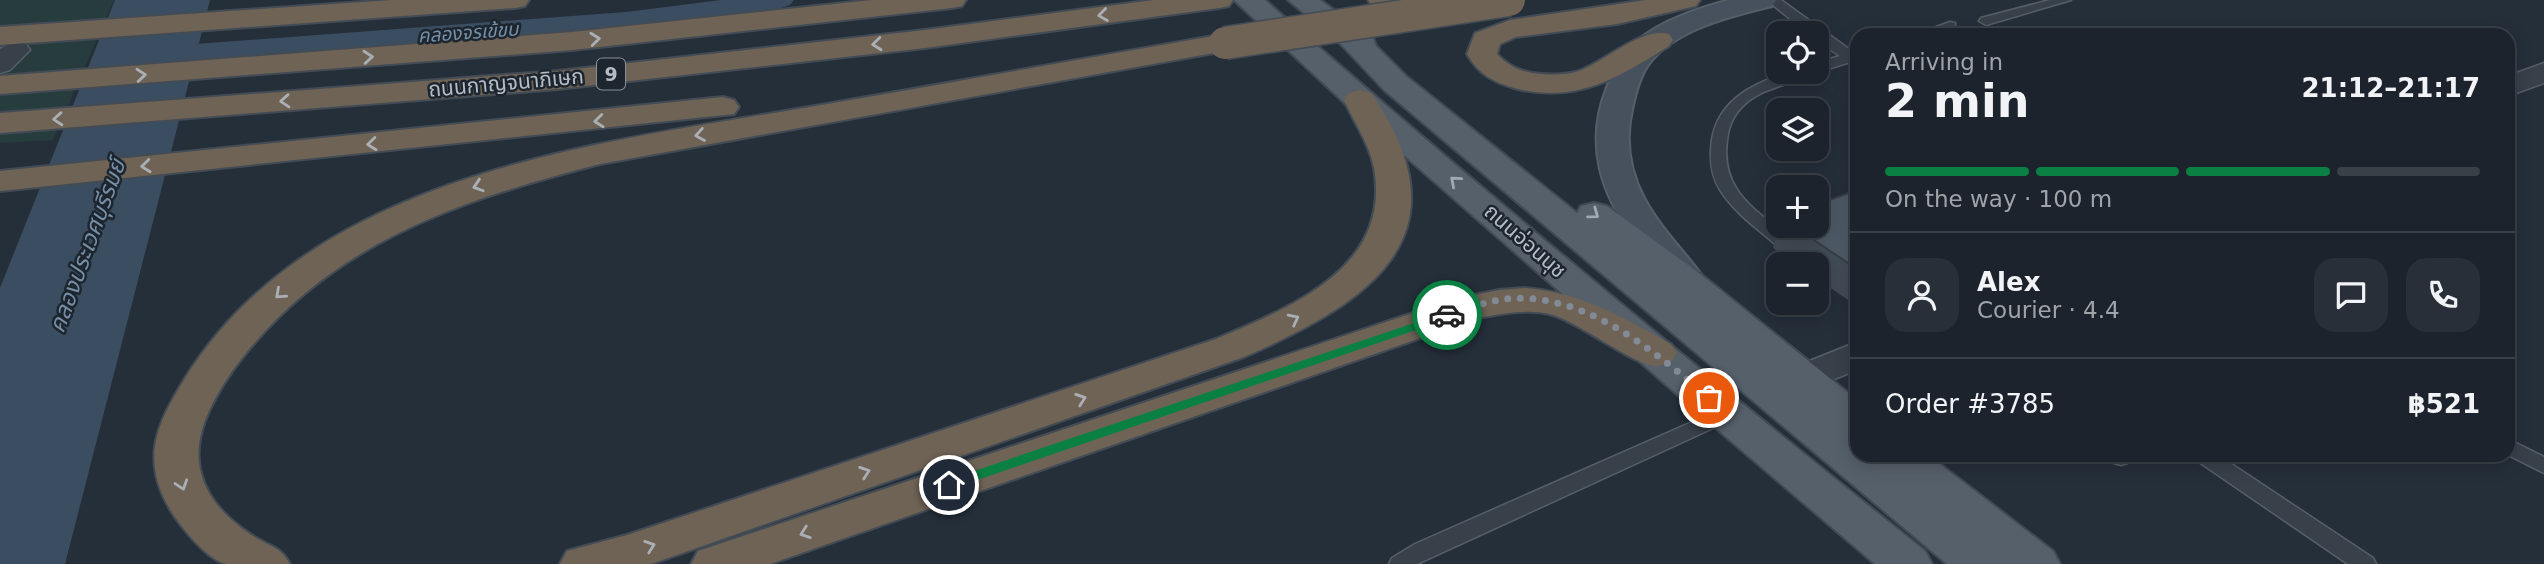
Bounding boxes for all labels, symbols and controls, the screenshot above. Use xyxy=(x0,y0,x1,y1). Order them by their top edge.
one-way arrow xyxy=(1097,8,1108,23)
water label: คลองจรเข้ขบ xyxy=(417,17,520,46)
map controls xyxy=(1766,21,1829,315)
button: locate xyxy=(1766,21,1829,84)
one-way arrow xyxy=(589,31,601,46)
one-way arrow xyxy=(871,37,883,52)
text: Arriving in xyxy=(1885,49,2003,75)
one-way arrow xyxy=(363,50,374,65)
road number: 9 xyxy=(597,58,625,90)
street label: ถนนกาญจนาภิเษก xyxy=(427,64,585,102)
one-way arrow xyxy=(136,68,147,83)
text: 21:12–21:17 xyxy=(2301,73,2480,103)
text: 2 min xyxy=(1885,74,2029,128)
one-way arrow xyxy=(279,93,290,108)
button: layers xyxy=(1766,98,1829,161)
one-way arrow xyxy=(52,111,63,126)
one-way arrow xyxy=(593,113,604,128)
one-way arrow xyxy=(694,127,706,142)
one-way arrow xyxy=(366,136,377,151)
water label: คลองประเวศบุรีรมย์ xyxy=(44,152,133,336)
one-way arrow xyxy=(140,158,151,173)
button: + xyxy=(1766,175,1829,238)
one-way arrow xyxy=(1450,177,1463,189)
one-way arrow xyxy=(473,178,485,192)
text: On the way · 100 m xyxy=(1885,186,2112,212)
street label: ถนนอ่อนนุช xyxy=(1479,199,1571,284)
one-way arrow xyxy=(1586,206,1599,218)
button: − xyxy=(1766,252,1829,315)
button: person xyxy=(1885,258,1959,332)
button: chat xyxy=(2314,258,2388,332)
button: phone xyxy=(2406,258,2480,332)
text: Alex xyxy=(1977,267,2040,297)
courier xyxy=(1412,280,1482,350)
one-way arrow xyxy=(275,286,288,298)
icon: car xyxy=(1428,296,1466,334)
text: Courier · 4.4 xyxy=(1977,297,2120,323)
one-way arrow xyxy=(1287,314,1299,328)
pin xyxy=(1679,368,1739,428)
icon: bag xyxy=(1690,379,1728,417)
text: Order #3785 xyxy=(1885,389,2055,419)
text: ฿521 xyxy=(2408,389,2480,419)
one-way arrow xyxy=(1074,393,1086,407)
pin xyxy=(919,455,979,515)
one-way arrow xyxy=(859,466,871,481)
icon: home xyxy=(930,466,968,504)
one-way arrow xyxy=(173,478,188,491)
one-way arrow xyxy=(800,525,812,539)
one-way arrow xyxy=(644,540,656,554)

